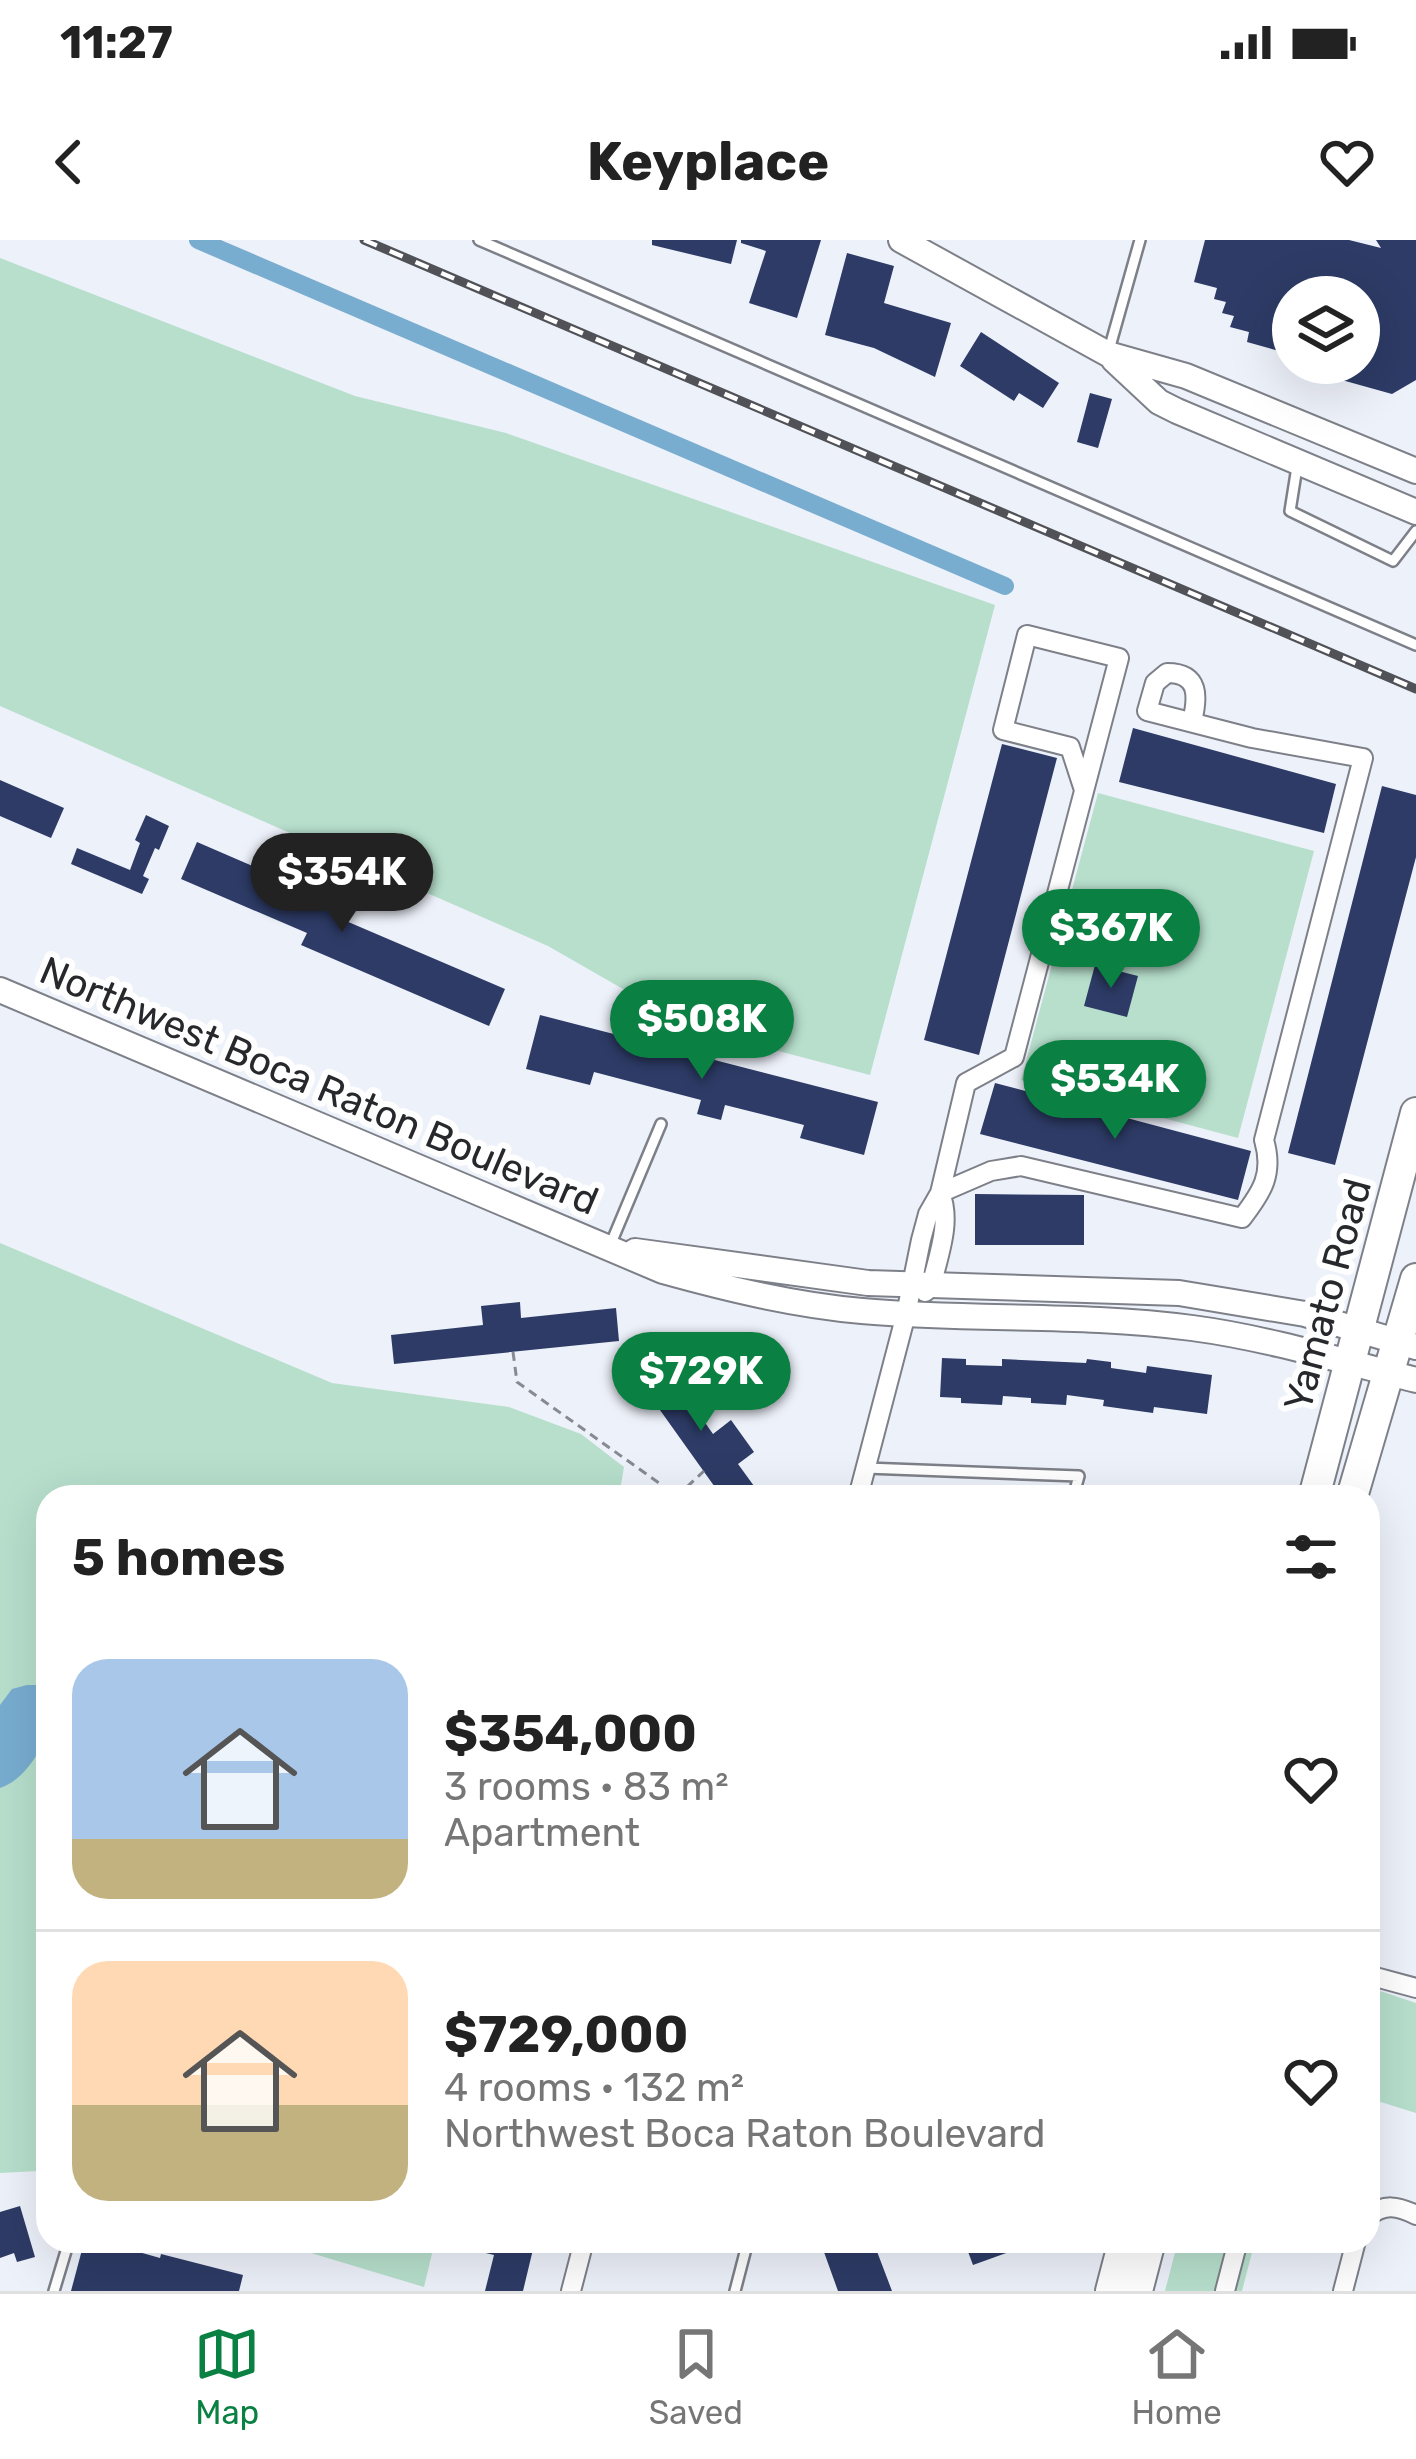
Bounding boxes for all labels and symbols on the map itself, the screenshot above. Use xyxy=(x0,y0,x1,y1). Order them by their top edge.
pin: $354K xyxy=(258,833,426,935)
pin: $367K xyxy=(1027,889,1195,991)
street label: Northwest Boca Raton Boulevard xyxy=(33,947,605,1225)
pin: $508K xyxy=(618,980,786,1082)
pin: $534K xyxy=(1031,1040,1199,1142)
street label: Yamato Road xyxy=(1275,1174,1381,1416)
pin: $729K xyxy=(617,1332,785,1434)

